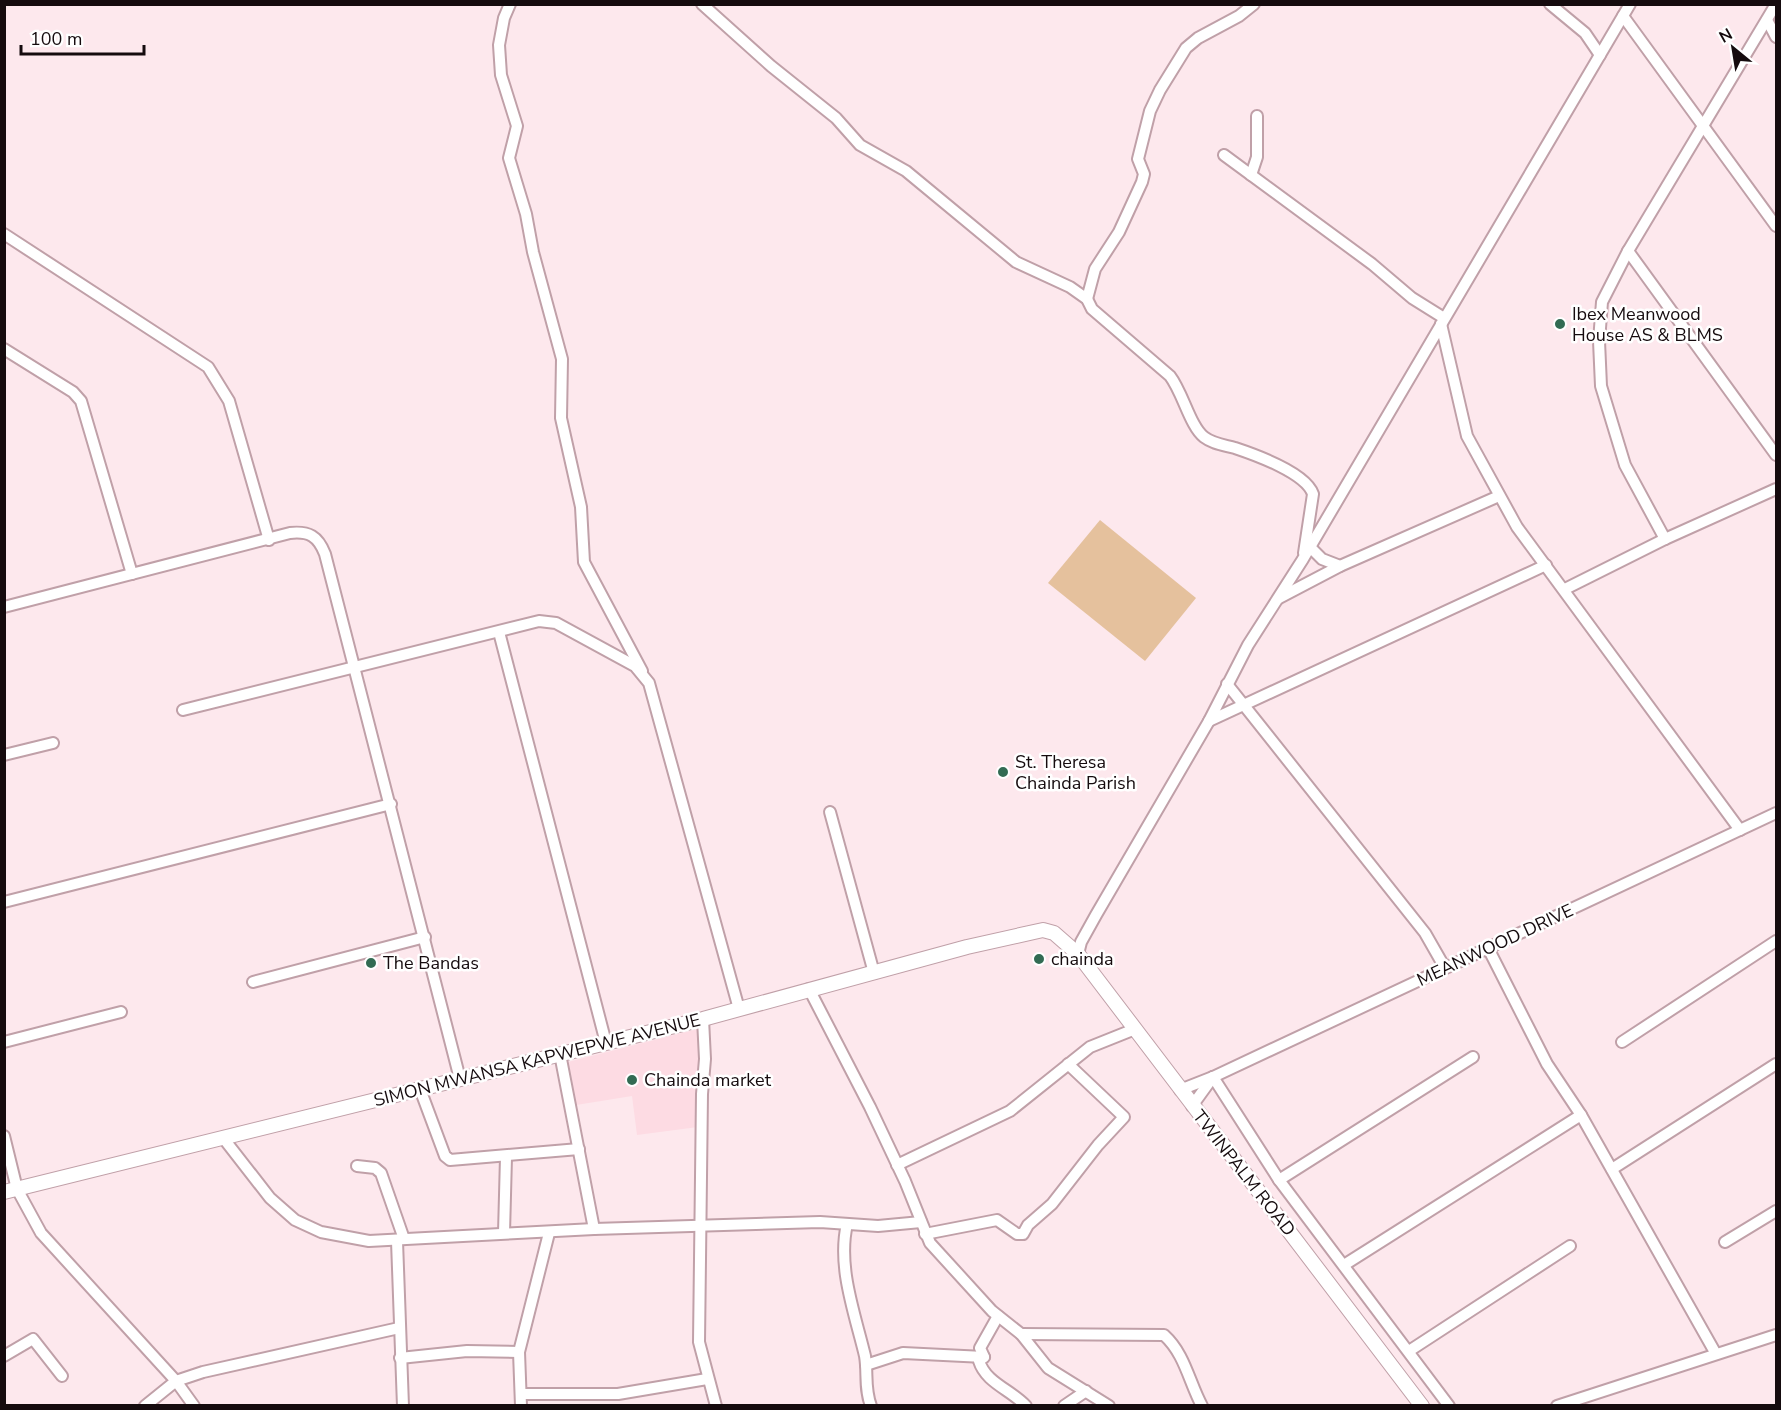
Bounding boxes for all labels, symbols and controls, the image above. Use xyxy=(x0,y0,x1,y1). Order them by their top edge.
scale bar xyxy=(21,18,144,56)
north arrow xyxy=(1703,18,1763,78)
text: N xyxy=(1715,23,1737,48)
text: 100 m xyxy=(30,27,82,51)
place label: Ibex Meanwood House AS & BLMS xyxy=(1572,302,1723,347)
marker: Ibex Meanwood House AS & BLMS xyxy=(1553,317,1567,331)
place label: St. Theresa Chainda Parish xyxy=(1015,750,1136,795)
marker: St. Theresa Chainda Parish xyxy=(996,765,1010,779)
street label: MEANWOOD DRIVE xyxy=(1413,898,1577,992)
place label: chainda xyxy=(1051,947,1114,971)
place label: The Bandas xyxy=(383,951,479,975)
marker: chainda xyxy=(1032,952,1046,966)
marker: The Bandas xyxy=(364,956,378,970)
street label: SIMON MWANSA KAPWEPWE AVENUE xyxy=(371,1008,703,1112)
place label: Chainda market xyxy=(644,1068,772,1092)
marker: Chainda market xyxy=(625,1073,639,1087)
street label: TWINPALM ROAD xyxy=(1187,1105,1301,1241)

